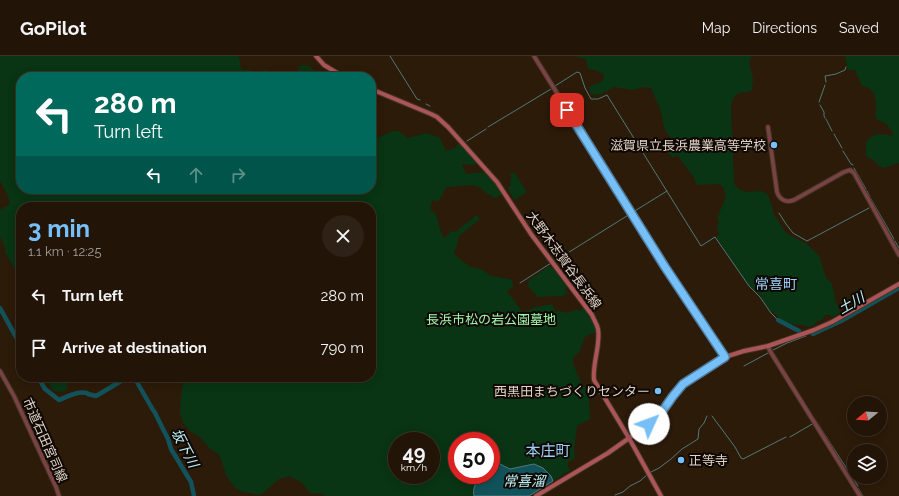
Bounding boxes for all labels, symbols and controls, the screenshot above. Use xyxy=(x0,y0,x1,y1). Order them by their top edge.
text: GoPilot xyxy=(20,17,86,39)
text: Map xyxy=(702,20,730,36)
text: Directions xyxy=(752,20,817,36)
text: Saved xyxy=(839,20,879,36)
text: 280 m xyxy=(94,87,177,120)
icon: left xyxy=(28,88,80,140)
pin xyxy=(550,93,584,127)
icon: arrive xyxy=(556,99,578,121)
text: Turn left xyxy=(94,121,163,142)
place label: 滋賀県立長浜農業高等学校 xyxy=(610,138,766,153)
marker: 滋賀県立長浜農業高等学校 xyxy=(769,140,779,150)
icon: left xyxy=(143,164,165,186)
icon: ahead xyxy=(185,164,207,186)
icon: right xyxy=(227,164,249,186)
street label: 大野木志賀谷長浜線 xyxy=(524,208,604,312)
text: 3 min xyxy=(28,214,90,243)
button: close xyxy=(322,215,364,257)
text: 1.1 km · 12:25 xyxy=(28,244,101,259)
district label: 常喜町 xyxy=(755,276,797,292)
icon: left xyxy=(28,285,50,307)
text: Turn left xyxy=(62,287,123,305)
text: 280 m xyxy=(320,287,364,305)
water label: 土川 xyxy=(835,288,869,317)
park label: 長浜市松の岩公園墓地 xyxy=(426,312,556,327)
icon: arrive xyxy=(28,337,50,359)
text: Arrive at destination xyxy=(62,339,207,357)
text: 790 m xyxy=(320,339,364,357)
place label: 西黒田まちづくりセンター xyxy=(494,384,650,399)
marker: 西黒田まちづくりセンター xyxy=(653,386,663,396)
street label: 市道石田宮司線 xyxy=(20,395,70,485)
north arrow xyxy=(847,396,887,436)
map controls xyxy=(847,396,887,484)
position arrow xyxy=(628,403,670,445)
water label: 坂下川 xyxy=(168,426,203,472)
speed limit sign: 50 xyxy=(448,432,500,484)
text: 49 xyxy=(402,441,426,465)
district label: 本庄町 xyxy=(525,442,571,460)
button: layers xyxy=(847,444,887,484)
place label: 正等寺 xyxy=(689,453,728,468)
marker: 正等寺 xyxy=(676,455,686,465)
text: km/h xyxy=(401,462,427,473)
water label: 常喜溜 xyxy=(503,473,547,489)

